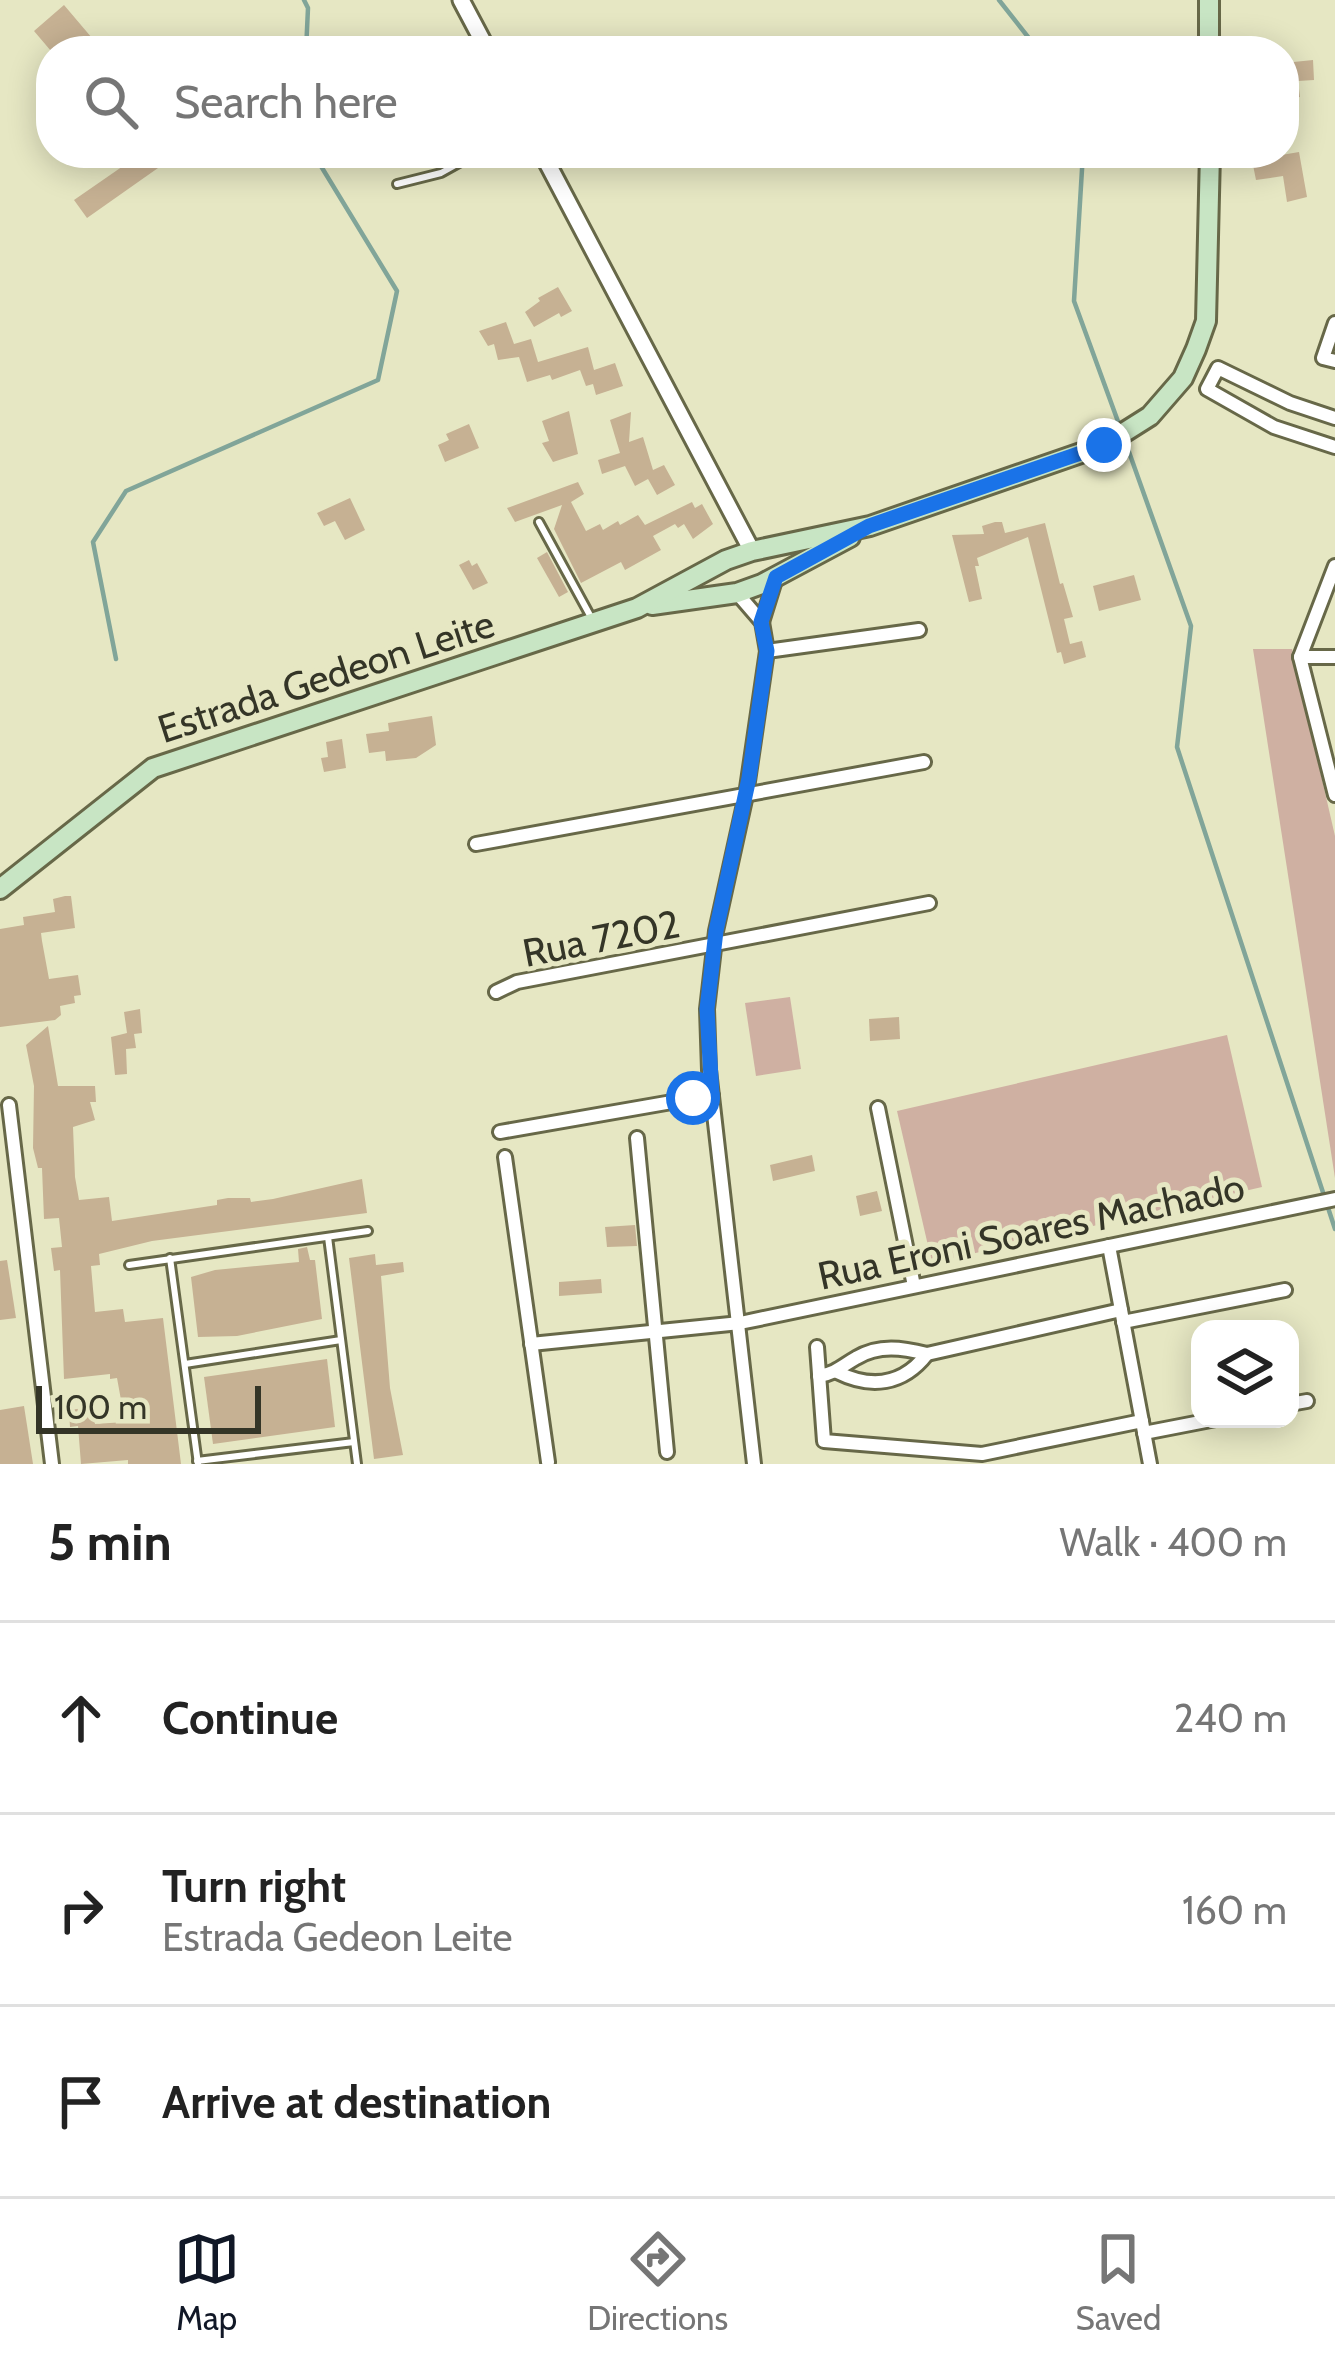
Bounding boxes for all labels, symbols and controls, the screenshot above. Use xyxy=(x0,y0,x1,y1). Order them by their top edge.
search box xyxy=(36,36,1299,168)
icon: search xyxy=(78,69,144,135)
text: Search here xyxy=(174,75,398,129)
route end xyxy=(1077,418,1131,472)
street label: Estrada Gedeon Leite xyxy=(152,599,500,753)
street label: Rua 7202 xyxy=(519,899,683,977)
route start xyxy=(666,1071,720,1125)
street label: Rua Eroni Soares Machado xyxy=(813,1162,1249,1300)
map controls xyxy=(1191,1320,1299,1428)
button: layers xyxy=(1191,1320,1299,1428)
scale bar xyxy=(36,1380,261,1433)
text: 100 m xyxy=(54,1387,147,1427)
text: 5 min xyxy=(48,1511,172,1573)
text: Walk · 400 m xyxy=(1059,1518,1287,1566)
icon: ahead xyxy=(48,1685,114,1751)
text: Continue xyxy=(162,1691,338,1745)
text: 240 m xyxy=(1174,1694,1287,1742)
text: Turn right xyxy=(162,1859,346,1913)
icon: right xyxy=(48,1877,114,1943)
text: 160 m xyxy=(1182,1886,1287,1934)
text: Estrada Gedeon Leite xyxy=(162,1913,513,1961)
icon: arrive xyxy=(48,2069,114,2135)
text: Arrive at destination xyxy=(162,2075,551,2129)
tab: Map xyxy=(174,2226,240,2338)
tab: Directions xyxy=(587,2226,728,2338)
tab: Saved xyxy=(1076,2226,1161,2338)

